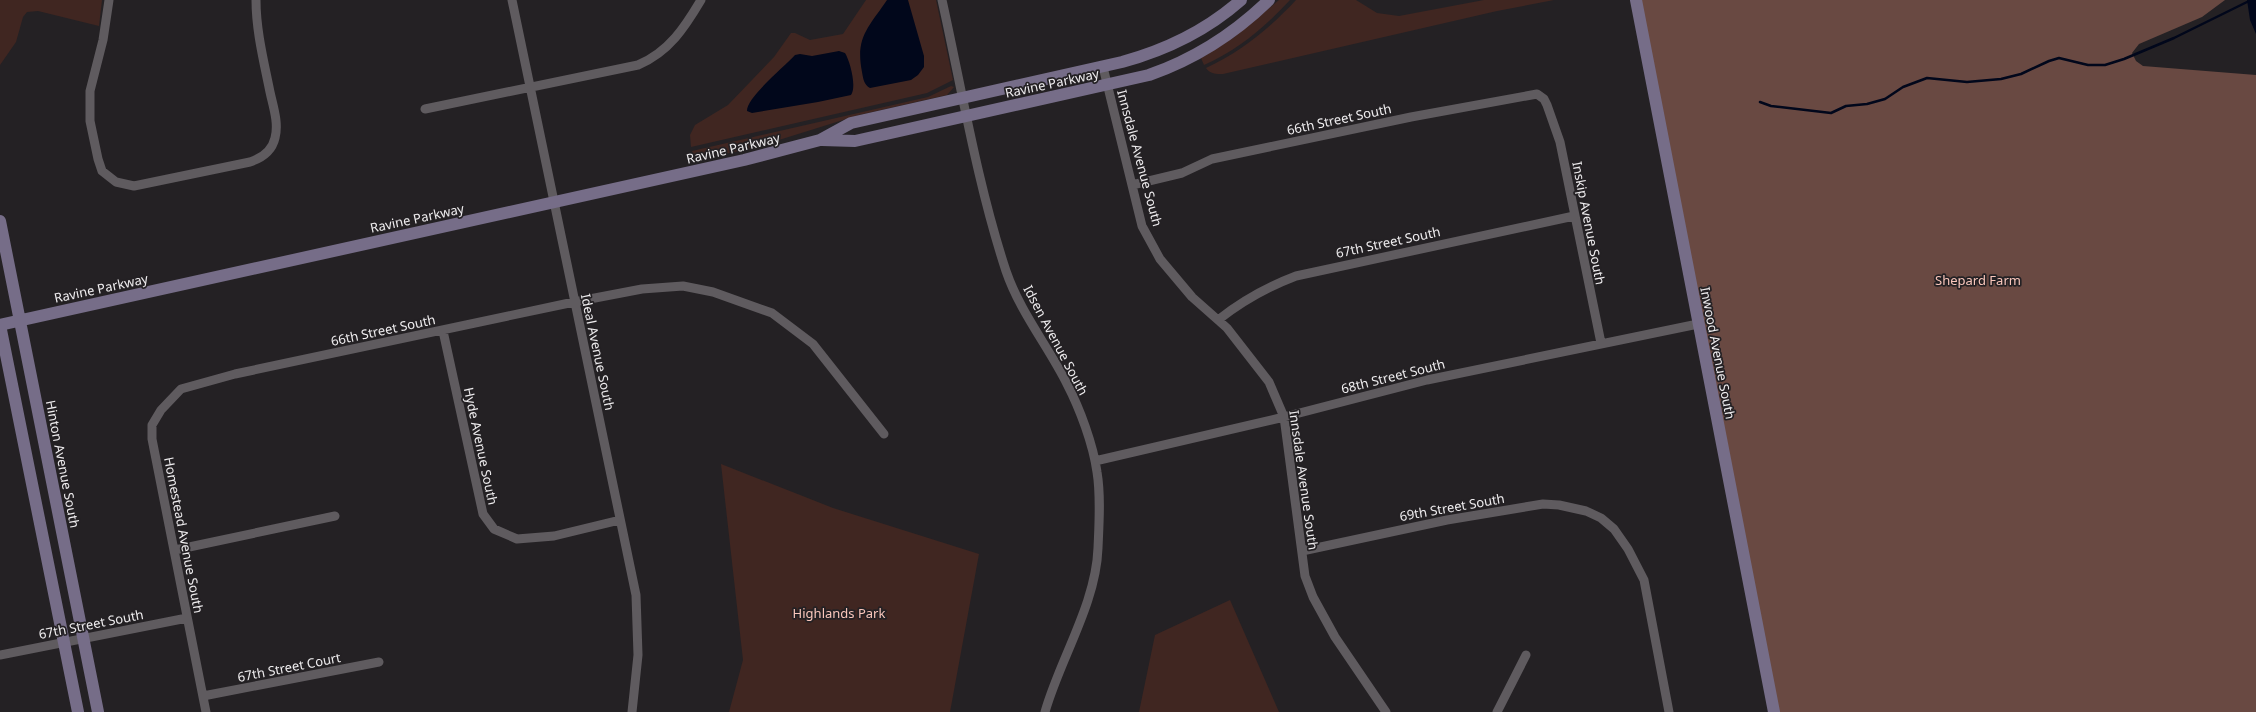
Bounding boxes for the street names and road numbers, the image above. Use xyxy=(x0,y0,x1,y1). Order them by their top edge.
street label: Ravine Parkway xyxy=(1003,64,1101,102)
street label: Innsdale Avenue South xyxy=(1113,88,1167,228)
street label: 66th Street South xyxy=(1285,99,1393,139)
street label: Ravine Parkway xyxy=(684,128,782,168)
street label: Inskip Avenue South xyxy=(1568,160,1610,286)
street label: Ravine Parkway xyxy=(368,199,466,237)
street label: 67th Street South xyxy=(1334,222,1442,262)
street label: Ravine Parkway xyxy=(52,269,150,307)
street label: Idsen Avenue South xyxy=(1019,282,1093,398)
street label: Inwood Avenue South xyxy=(1696,285,1740,421)
street label: Ideal Avenue South xyxy=(577,292,619,412)
street label: 66th Street South xyxy=(329,310,437,350)
street label: 68th Street South xyxy=(1339,354,1447,398)
street label: Hyde Avenue South xyxy=(460,386,502,506)
street label: Hinton Avenue South xyxy=(42,399,84,529)
street label: Innsdale Avenue South xyxy=(1285,409,1323,551)
street label: Homestead Avenue South xyxy=(160,455,208,615)
street label: 69th Street South xyxy=(1398,489,1506,525)
street label: 67th Street South xyxy=(37,605,145,643)
street label: 67th Street Court xyxy=(236,648,342,686)

